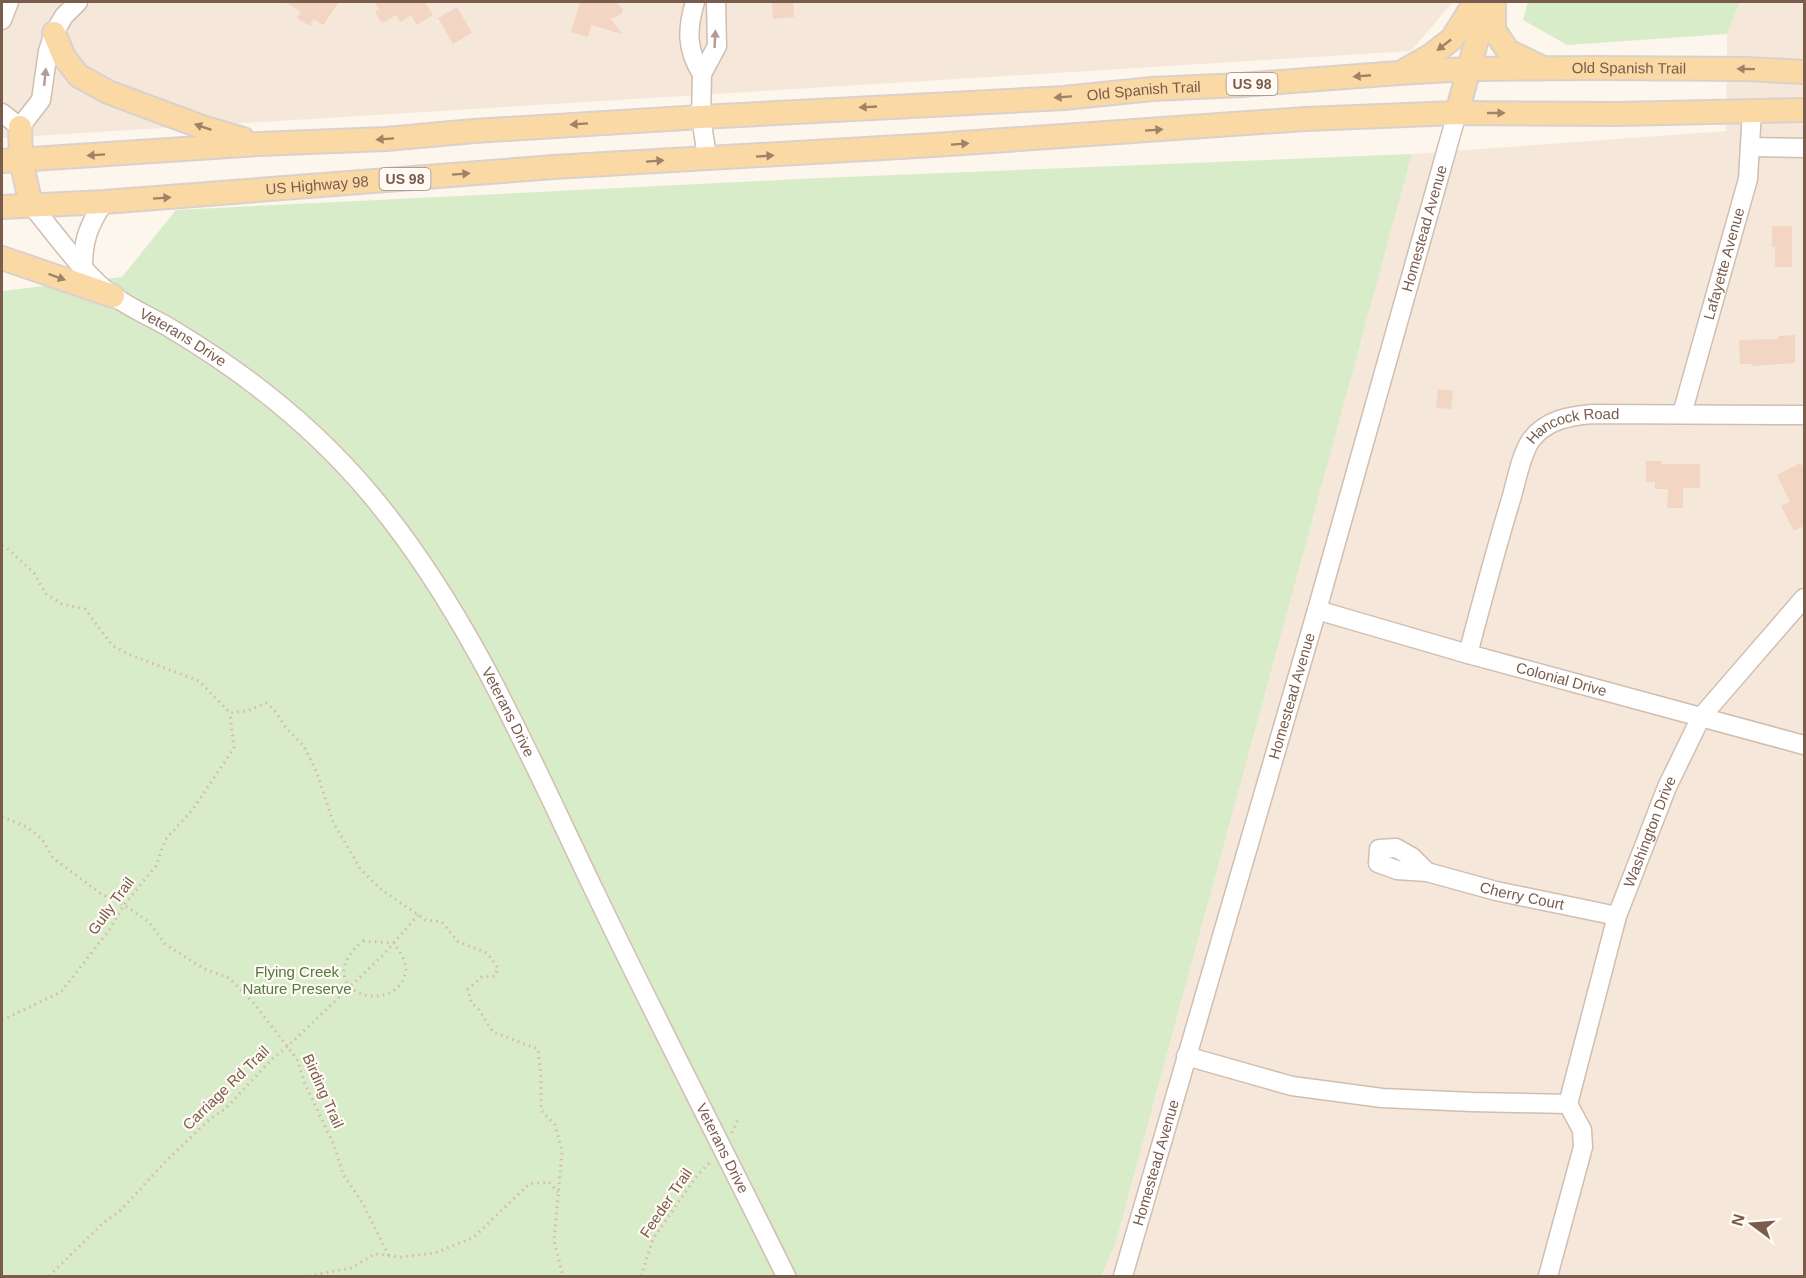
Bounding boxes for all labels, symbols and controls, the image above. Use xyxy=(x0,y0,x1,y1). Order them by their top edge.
one-way arrow xyxy=(711,29,720,48)
one-way arrow xyxy=(1436,38,1452,51)
street label: Old Spanish Trail xyxy=(1572,59,1686,77)
one-way arrow xyxy=(1737,64,1756,74)
one-way arrow xyxy=(40,67,49,86)
one-way arrow xyxy=(1353,71,1372,80)
road number: US 98 xyxy=(1226,73,1278,95)
street label: Old Spanish Trail xyxy=(1086,78,1201,104)
one-way arrow xyxy=(1054,93,1073,102)
one-way arrow xyxy=(859,102,878,112)
one-way arrow xyxy=(1486,108,1505,118)
one-way arrow xyxy=(570,120,589,129)
one-way arrow xyxy=(194,122,212,131)
one-way arrow xyxy=(1145,126,1164,135)
one-way arrow xyxy=(375,134,394,144)
one-way arrow xyxy=(950,139,969,148)
one-way arrow xyxy=(86,150,105,160)
one-way arrow xyxy=(756,151,775,160)
one-way arrow xyxy=(646,156,665,165)
street label: Homestead Avenue xyxy=(1398,163,1450,294)
road number: US 98 xyxy=(380,168,430,190)
one-way arrow xyxy=(451,169,470,179)
street label: US Highway 98 xyxy=(265,172,369,197)
one-way arrow xyxy=(152,193,171,203)
street label: Lafayette Avenue xyxy=(1700,206,1748,322)
one-way arrow xyxy=(48,272,66,282)
street label: Veterans Drive xyxy=(137,304,230,370)
street label: Hancock Road xyxy=(1522,405,1619,447)
street label: Homestead Avenue xyxy=(1265,631,1318,761)
street label: Colonial Drive xyxy=(1514,658,1609,699)
street label: Veterans Drive xyxy=(479,664,538,760)
street label: Washington Drive xyxy=(1620,773,1679,889)
street label: Gully Trail xyxy=(84,874,137,938)
street label: Cherry Court xyxy=(1478,878,1567,913)
park label: Flying Creek Nature Preserve xyxy=(242,963,352,997)
street label: Carriage Rd Trail xyxy=(179,1042,272,1133)
street label: Birding Trail xyxy=(300,1051,347,1130)
street label: Homestead Avenue xyxy=(1129,1097,1182,1228)
street label: Veterans Drive xyxy=(693,1100,752,1196)
street label: Feeder Trail xyxy=(636,1165,695,1241)
north arrow xyxy=(1722,1194,1782,1254)
text: N xyxy=(1728,1212,1748,1228)

